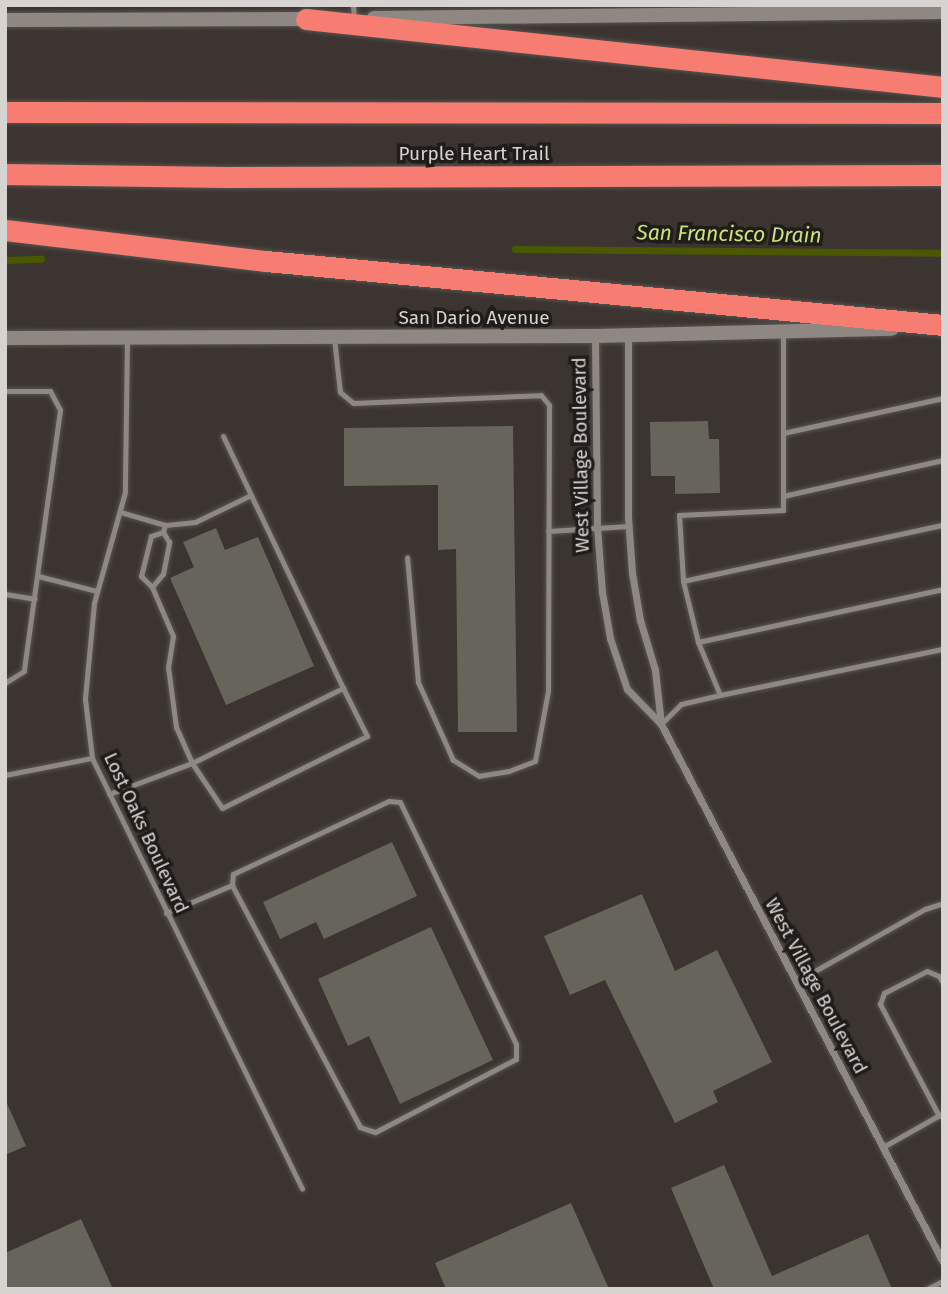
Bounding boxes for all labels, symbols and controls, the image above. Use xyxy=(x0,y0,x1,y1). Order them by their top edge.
street label: Purple Heart Trail xyxy=(399,143,549,165)
water label: San Francisco Drain xyxy=(636,220,822,248)
street label: San Dario Avenue xyxy=(398,307,550,329)
street label: West Village Boulevard xyxy=(568,357,594,553)
street label: Lost Oaks Boulevard xyxy=(99,749,193,917)
street label: West Village Boulevard xyxy=(760,894,872,1078)

